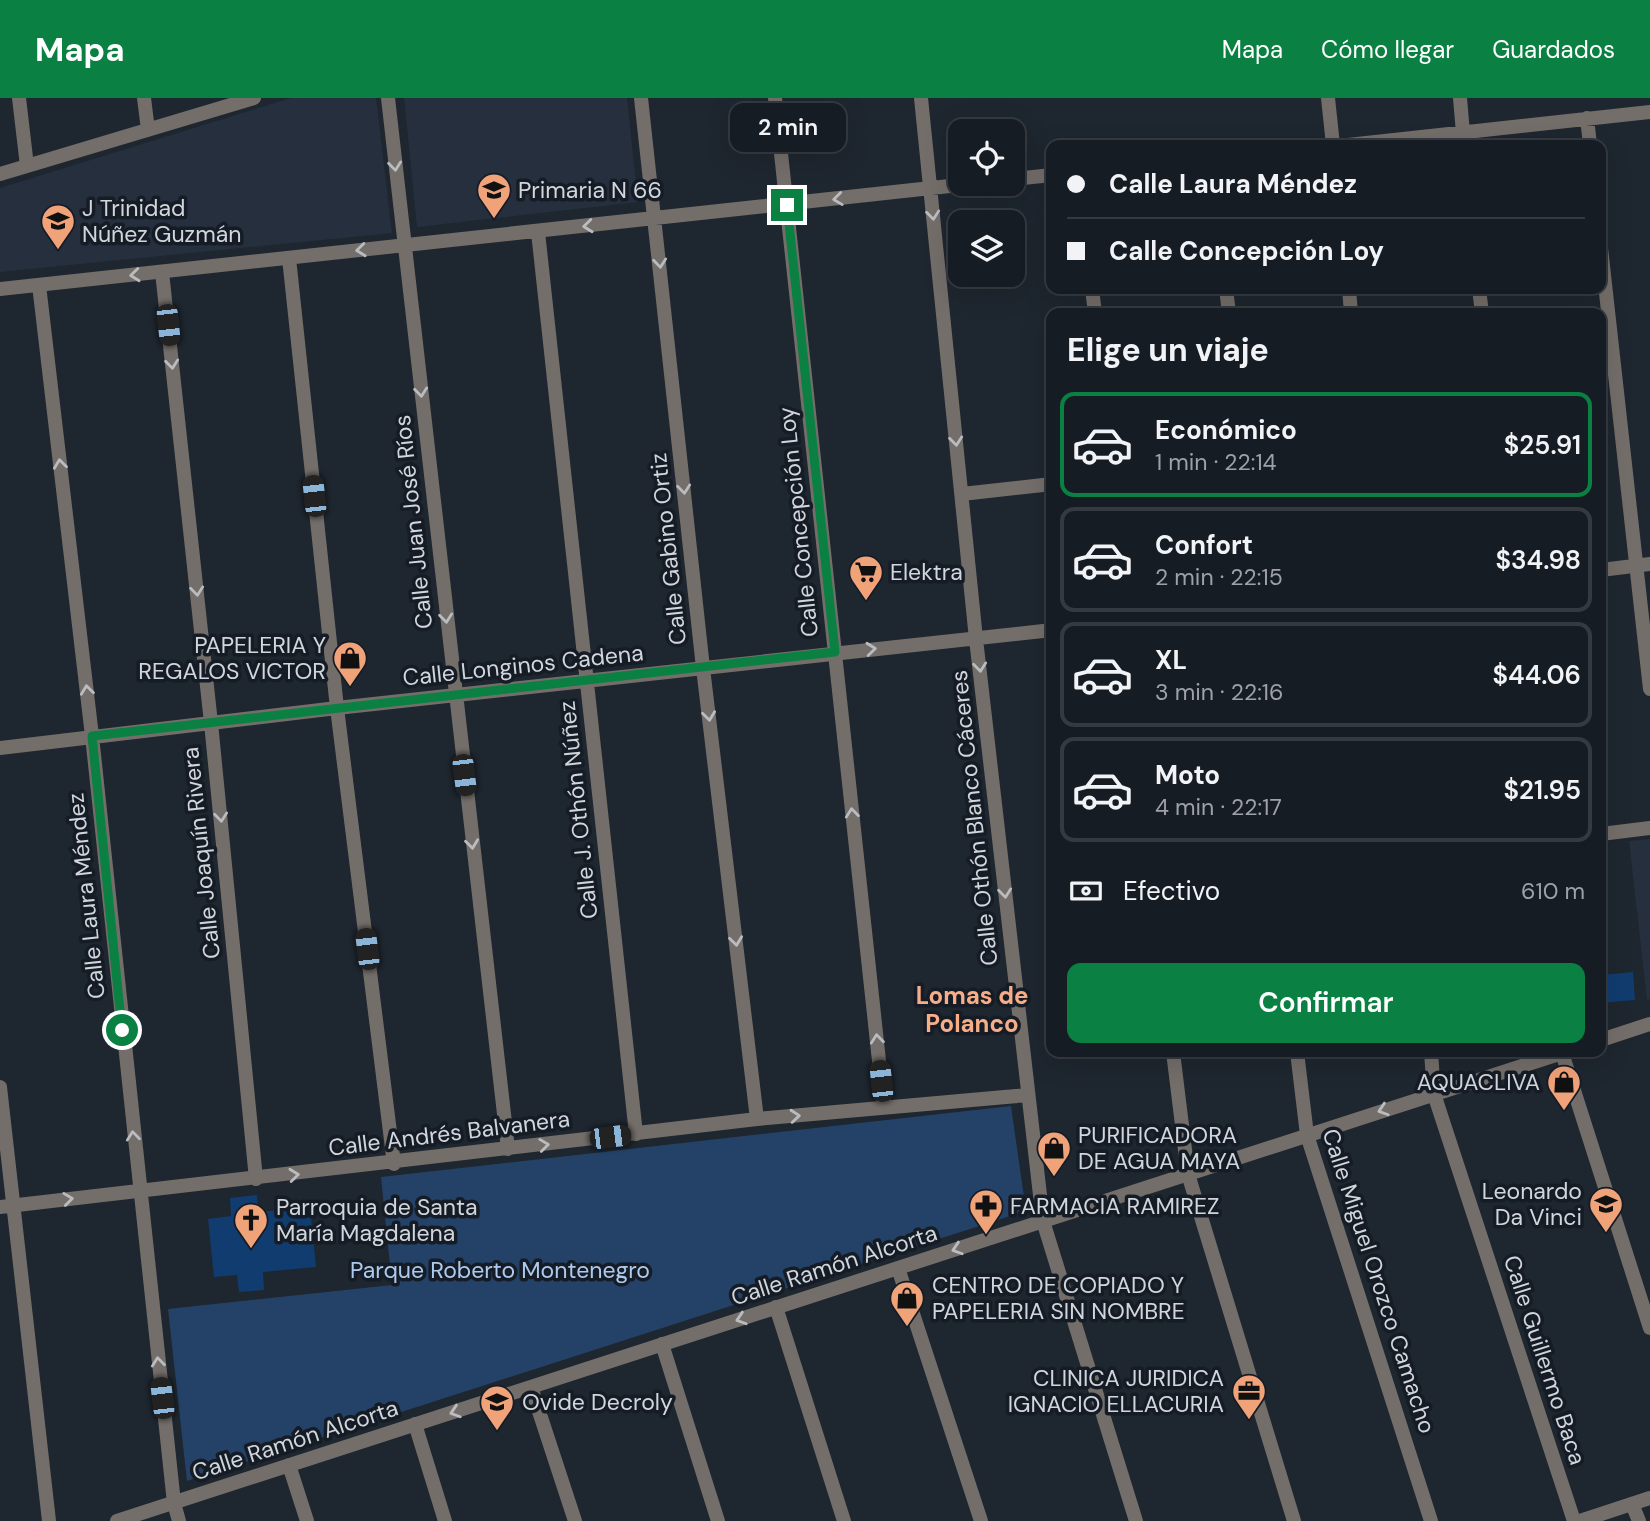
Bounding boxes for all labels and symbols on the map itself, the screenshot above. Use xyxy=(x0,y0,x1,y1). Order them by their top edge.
callout: 2 min xyxy=(729,104,845,153)
one-way arrow xyxy=(388,160,403,172)
school or university icon: Primaria N 66 xyxy=(475,171,513,220)
place label: Primaria N 66 xyxy=(518,175,662,205)
route end xyxy=(771,189,803,221)
one-way arrow xyxy=(832,191,844,206)
place label: J Trinidad Núñez Guzmán xyxy=(82,193,241,249)
school or university icon: J Trinidad Núñez Guzmán xyxy=(39,202,77,251)
one-way arrow xyxy=(925,209,940,220)
one-way arrow xyxy=(582,218,593,233)
one-way arrow xyxy=(356,243,367,258)
one-way arrow xyxy=(652,257,667,269)
one-way arrow xyxy=(130,267,141,282)
car xyxy=(156,303,181,347)
one-way arrow xyxy=(165,359,180,370)
one-way arrow xyxy=(413,386,428,398)
street label: Calle Concepción Loy xyxy=(771,405,825,639)
street label: Calle Juan José Ríos xyxy=(387,414,439,630)
one-way arrow xyxy=(948,436,963,447)
street label: Calle Gabino Ortiz xyxy=(643,452,693,646)
one-way arrow xyxy=(53,458,68,470)
car xyxy=(302,474,327,518)
one-way arrow xyxy=(676,484,691,495)
supermarket icon: Elektra xyxy=(847,553,885,602)
place label: Elektra xyxy=(890,557,963,587)
one-way arrow xyxy=(189,585,204,596)
one-way arrow xyxy=(439,612,454,624)
place label: PAPELERIA Y REGALOS VICTOR xyxy=(138,630,326,686)
street label: Calle Longinos Cadena xyxy=(401,637,645,693)
shop icon: PAPELERIA Y REGALOS VICTOR xyxy=(331,639,369,688)
one-way arrow xyxy=(866,642,877,657)
one-way arrow xyxy=(972,661,987,673)
street label: Calle Othón Blanco Cáceres xyxy=(944,669,1004,967)
one-way arrow xyxy=(79,684,94,696)
street label: Calle J. Othón Núñez xyxy=(552,700,604,920)
one-way arrow xyxy=(701,710,716,721)
street label: Calle Joaquín Rivera xyxy=(175,746,227,960)
car xyxy=(452,753,477,797)
street label: Calle Laura Méndez xyxy=(60,791,112,1001)
one-way arrow xyxy=(845,807,860,819)
one-way arrow xyxy=(213,811,228,823)
one-way arrow xyxy=(465,838,480,850)
one-way arrow xyxy=(998,887,1013,899)
car xyxy=(355,927,380,971)
one-way arrow xyxy=(728,936,743,947)
district label: Lomas de Polanco xyxy=(916,980,1028,1039)
route start xyxy=(106,1014,138,1046)
one-way arrow xyxy=(869,1034,884,1045)
car xyxy=(869,1059,894,1103)
shop icon: AQUACLIVA xyxy=(1545,1063,1583,1112)
place label: AQUACLIVA xyxy=(1417,1067,1540,1097)
one-way arrow xyxy=(1378,1102,1390,1117)
street label: Calle Andrés Balvanera xyxy=(327,1103,571,1163)
one-way arrow xyxy=(789,1109,800,1124)
place label: PURIFICADORA DE AGUA MAYA xyxy=(1078,1120,1240,1176)
car xyxy=(588,1124,633,1150)
street label: Calle Miguel Orozco Camacho xyxy=(1316,1125,1442,1437)
shop icon: PURIFICADORA DE AGUA MAYA xyxy=(1035,1129,1073,1178)
one-way arrow xyxy=(126,1130,141,1142)
one-way arrow xyxy=(538,1138,550,1153)
one-way arrow xyxy=(288,1167,300,1182)
place label: Leonardo Da Vinci xyxy=(1482,1176,1582,1232)
school or university icon: Leonardo Da Vinci xyxy=(1587,1185,1625,1234)
pharmacy icon: FARMACIA RAMIREZ xyxy=(967,1187,1005,1236)
one-way arrow xyxy=(62,1191,74,1206)
place label: FARMACIA RAMIREZ xyxy=(1010,1191,1219,1221)
place label: Parroquia de Santa María Magdalena xyxy=(276,1192,477,1248)
church icon: Parroquia de Santa María Magdalena xyxy=(232,1201,270,1250)
street label: Calle Ramón Alcorta xyxy=(727,1218,941,1312)
one-way arrow xyxy=(952,1240,964,1255)
street label: Calle Guillermo Baca xyxy=(1497,1251,1593,1469)
park label: Parque Roberto Montenegro xyxy=(350,1255,650,1285)
place label: CENTRO DE COPIADO Y PAPELERIA SIN NOMBRE xyxy=(932,1270,1185,1326)
shop icon: CENTRO DE COPIADO Y PAPELERIA SIN NOMBRE xyxy=(888,1279,926,1328)
one-way arrow xyxy=(735,1311,747,1325)
one-way arrow xyxy=(151,1356,166,1367)
place label: CLINICA JURIDICA IGNACIO ELLACURIA xyxy=(1008,1363,1224,1419)
office icon: CLINICA JURIDICA IGNACIO ELLACURIA xyxy=(1230,1372,1268,1421)
car xyxy=(150,1376,175,1420)
school or university icon: Ovide Decroly xyxy=(478,1383,516,1432)
place label: Ovide Decroly xyxy=(522,1387,673,1417)
street label: Calle Ramón Alcorta xyxy=(188,1393,402,1487)
one-way arrow xyxy=(449,1403,461,1418)

